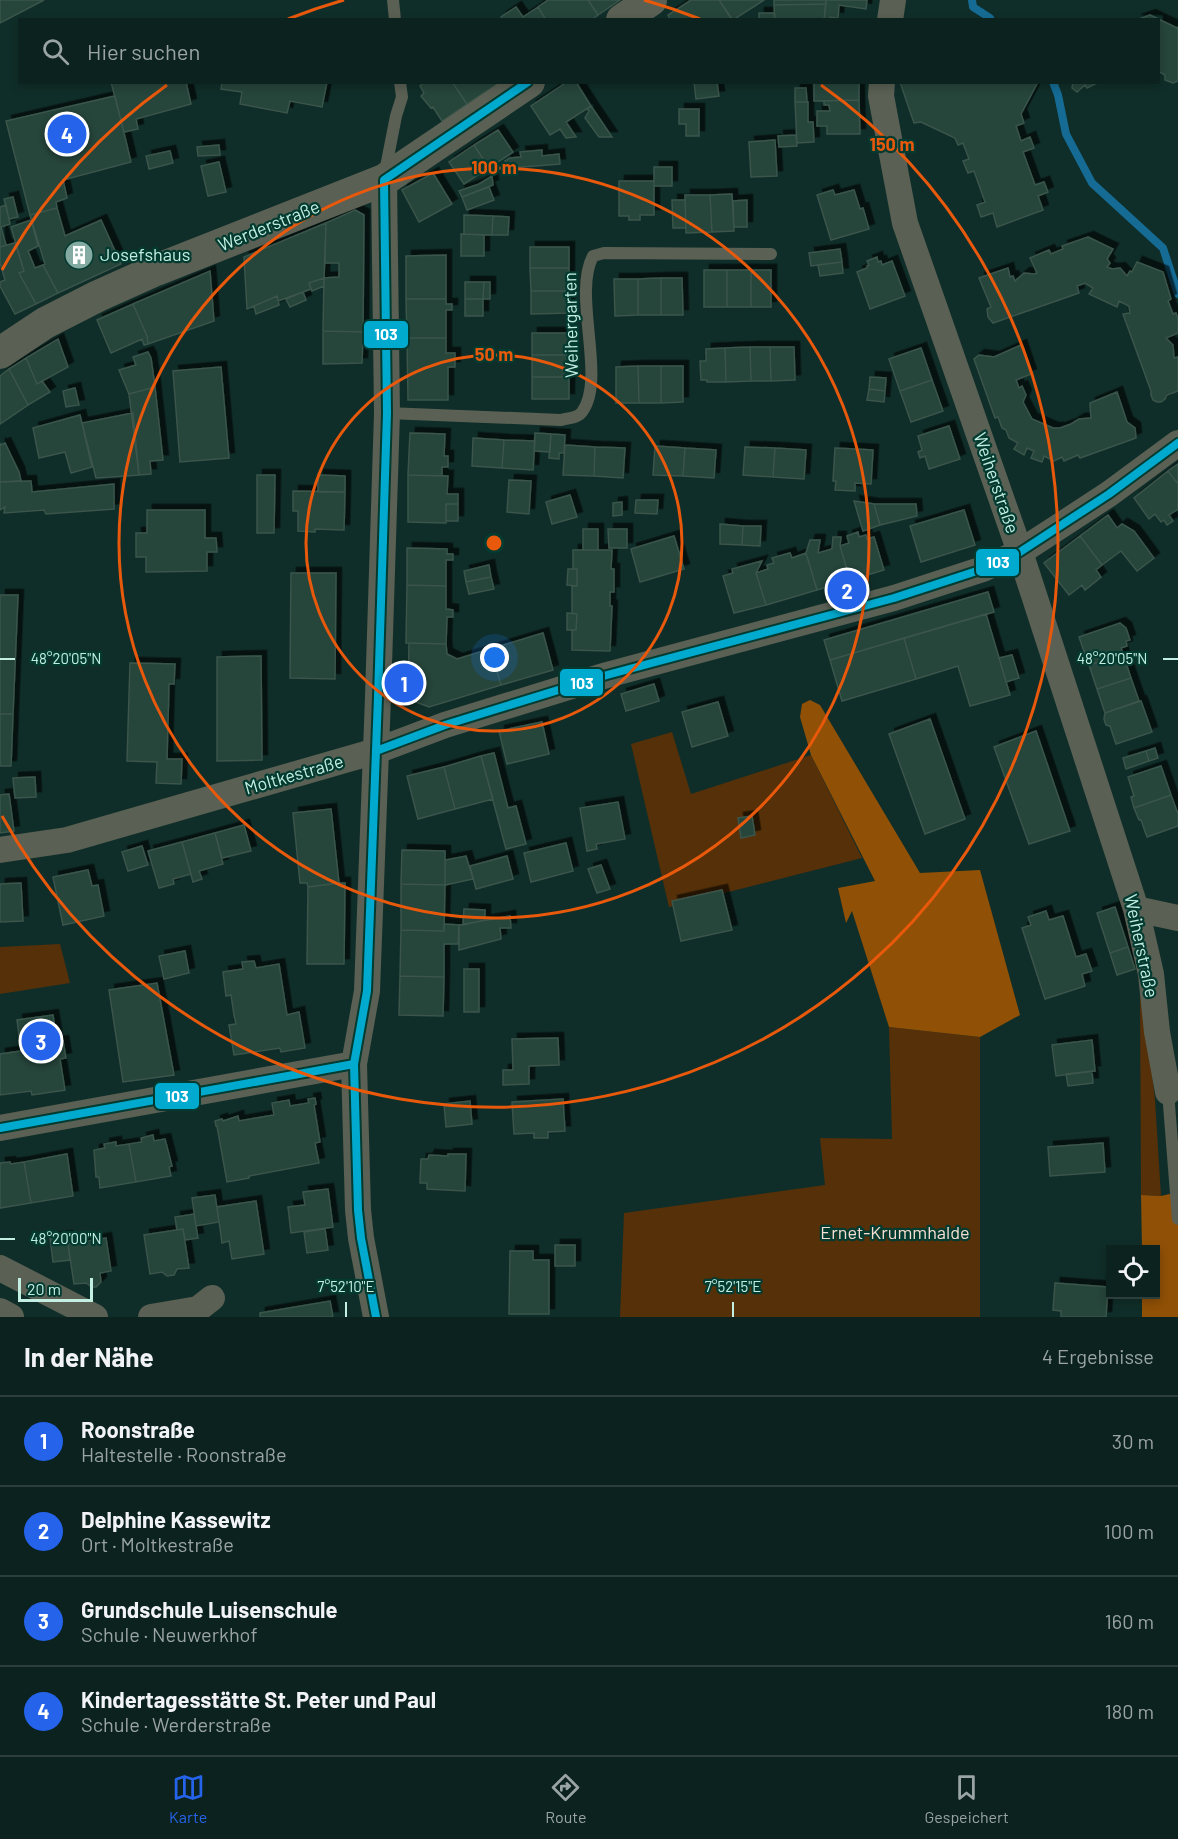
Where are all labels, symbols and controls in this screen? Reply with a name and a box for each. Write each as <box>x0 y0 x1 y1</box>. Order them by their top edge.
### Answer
search box <box>18 18 1160 84</box>
icon: search <box>39 35 72 68</box>
text: Hier suchen <box>87 38 200 64</box>
pin: 4 <box>48 112 86 156</box>
text: 150 m <box>870 133 914 155</box>
text: 100 m <box>471 156 517 178</box>
street label: Werderstraße <box>215 195 323 255</box>
building icon: Josefshaus <box>63 239 95 271</box>
place label: Josefshaus <box>100 243 190 265</box>
street label: Weihergarten <box>558 272 582 378</box>
line badge: 103 <box>363 320 409 349</box>
text: 103 <box>374 324 398 343</box>
text: 50 m <box>475 343 513 365</box>
street label: Weiherstraße <box>969 429 1024 536</box>
centre of rings <box>484 533 504 553</box>
line badge: 103 <box>975 548 1020 577</box>
text: 103 <box>986 552 1010 571</box>
pin: 2 <box>828 568 866 612</box>
your location <box>480 643 509 672</box>
text: 48°20'05"N <box>31 649 101 667</box>
text: 48°20'05"N <box>1077 649 1147 667</box>
pin: 1 <box>384 660 424 706</box>
line badge: 103 <box>559 668 604 697</box>
text: 103 <box>570 673 594 692</box>
street label: Moltkestraße <box>242 749 346 799</box>
street label: Weiherstraße <box>1120 892 1164 1000</box>
pin: 3 <box>22 1018 60 1064</box>
line badge: 103 <box>154 1082 200 1110</box>
text: 103 <box>165 1086 189 1105</box>
park label: Ernet-Krummhalde <box>820 1221 970 1243</box>
text: 48°20'00"N <box>30 1229 102 1247</box>
map controls <box>1106 1245 1160 1299</box>
button: locate <box>1106 1245 1160 1299</box>
scale bar <box>18 1275 93 1302</box>
text: 7°52'10"E <box>317 1277 375 1295</box>
text: 7°52'15"E <box>705 1277 761 1295</box>
text: 20 m <box>27 1279 61 1298</box>
text: In der Nähe <box>24 1341 154 1372</box>
text: 4 Ergebnisse <box>1042 1344 1154 1368</box>
text: Roonstraße <box>81 1416 195 1442</box>
text: 1 <box>40 1429 47 1453</box>
text: 30 m <box>1112 1429 1154 1453</box>
text: Haltestelle · Roonstraße <box>81 1442 287 1466</box>
text: Delphine Kassewitz <box>81 1506 271 1532</box>
text: 2 <box>38 1519 49 1543</box>
text: 100 m <box>1104 1519 1154 1543</box>
text: Ort · Moltkestraße <box>81 1532 234 1556</box>
text: Grundschule Luisenschule <box>81 1596 338 1622</box>
text: 3 <box>38 1609 49 1633</box>
text: 160 m <box>1105 1609 1154 1633</box>
text: Schule · Neuwerkhof <box>81 1622 258 1646</box>
text: Kindertagesstätte St. Peter und Paul <box>81 1686 436 1712</box>
text: 4 <box>37 1699 50 1723</box>
text: 180 m <box>1105 1699 1154 1723</box>
text: Schule · Werderstraße <box>81 1712 271 1736</box>
tab: Karte <box>169 1771 207 1826</box>
tab: Route <box>545 1771 586 1826</box>
tab: Gespeichert <box>925 1771 1009 1826</box>

